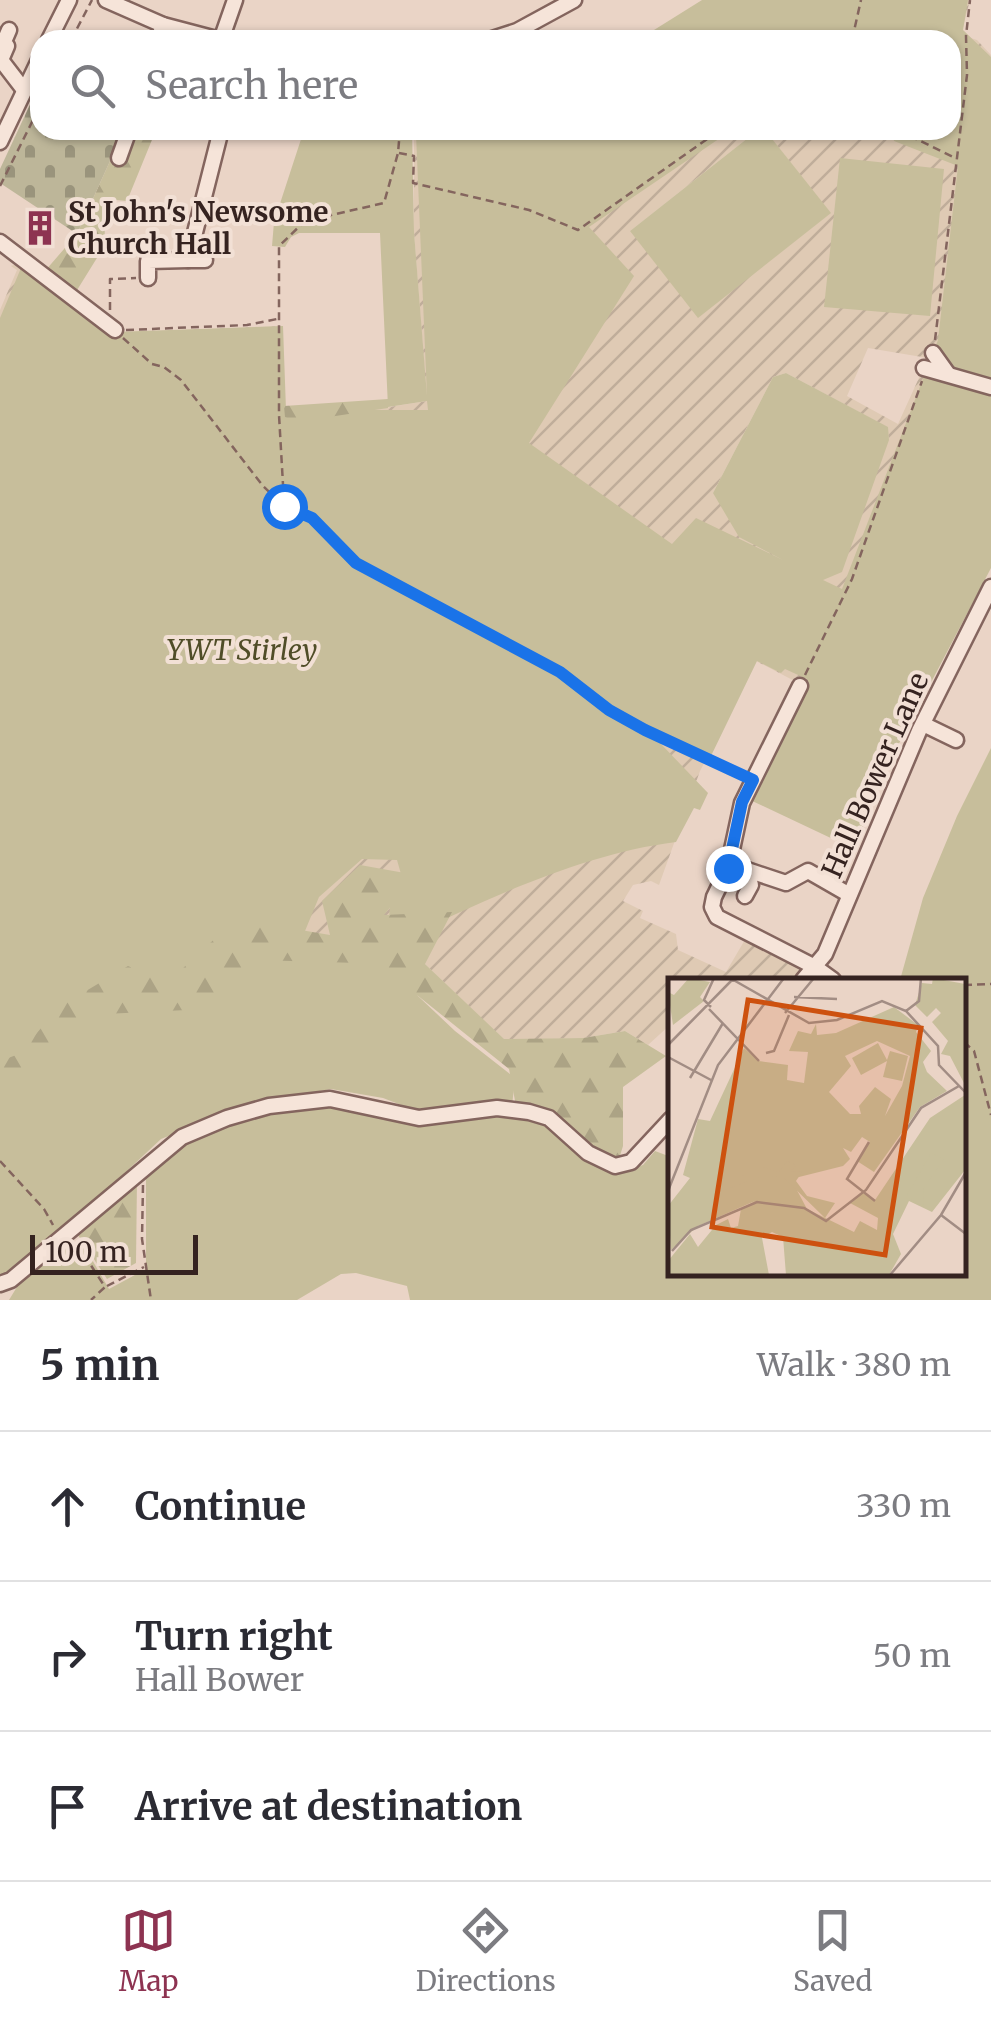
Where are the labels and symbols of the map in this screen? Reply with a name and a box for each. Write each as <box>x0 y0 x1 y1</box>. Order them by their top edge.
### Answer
place label: St John's Newsome Church Hall <box>68 194 329 262</box>
building icon: St John's Newsome Church Hall <box>21 209 59 247</box>
route start <box>262 484 308 530</box>
park label: YWT Stirley <box>167 632 317 668</box>
street label: Hall Bower Lane <box>814 667 936 883</box>
route end <box>706 846 752 892</box>
inset map <box>668 978 966 1275</box>
scale bar <box>30 1230 198 1274</box>

